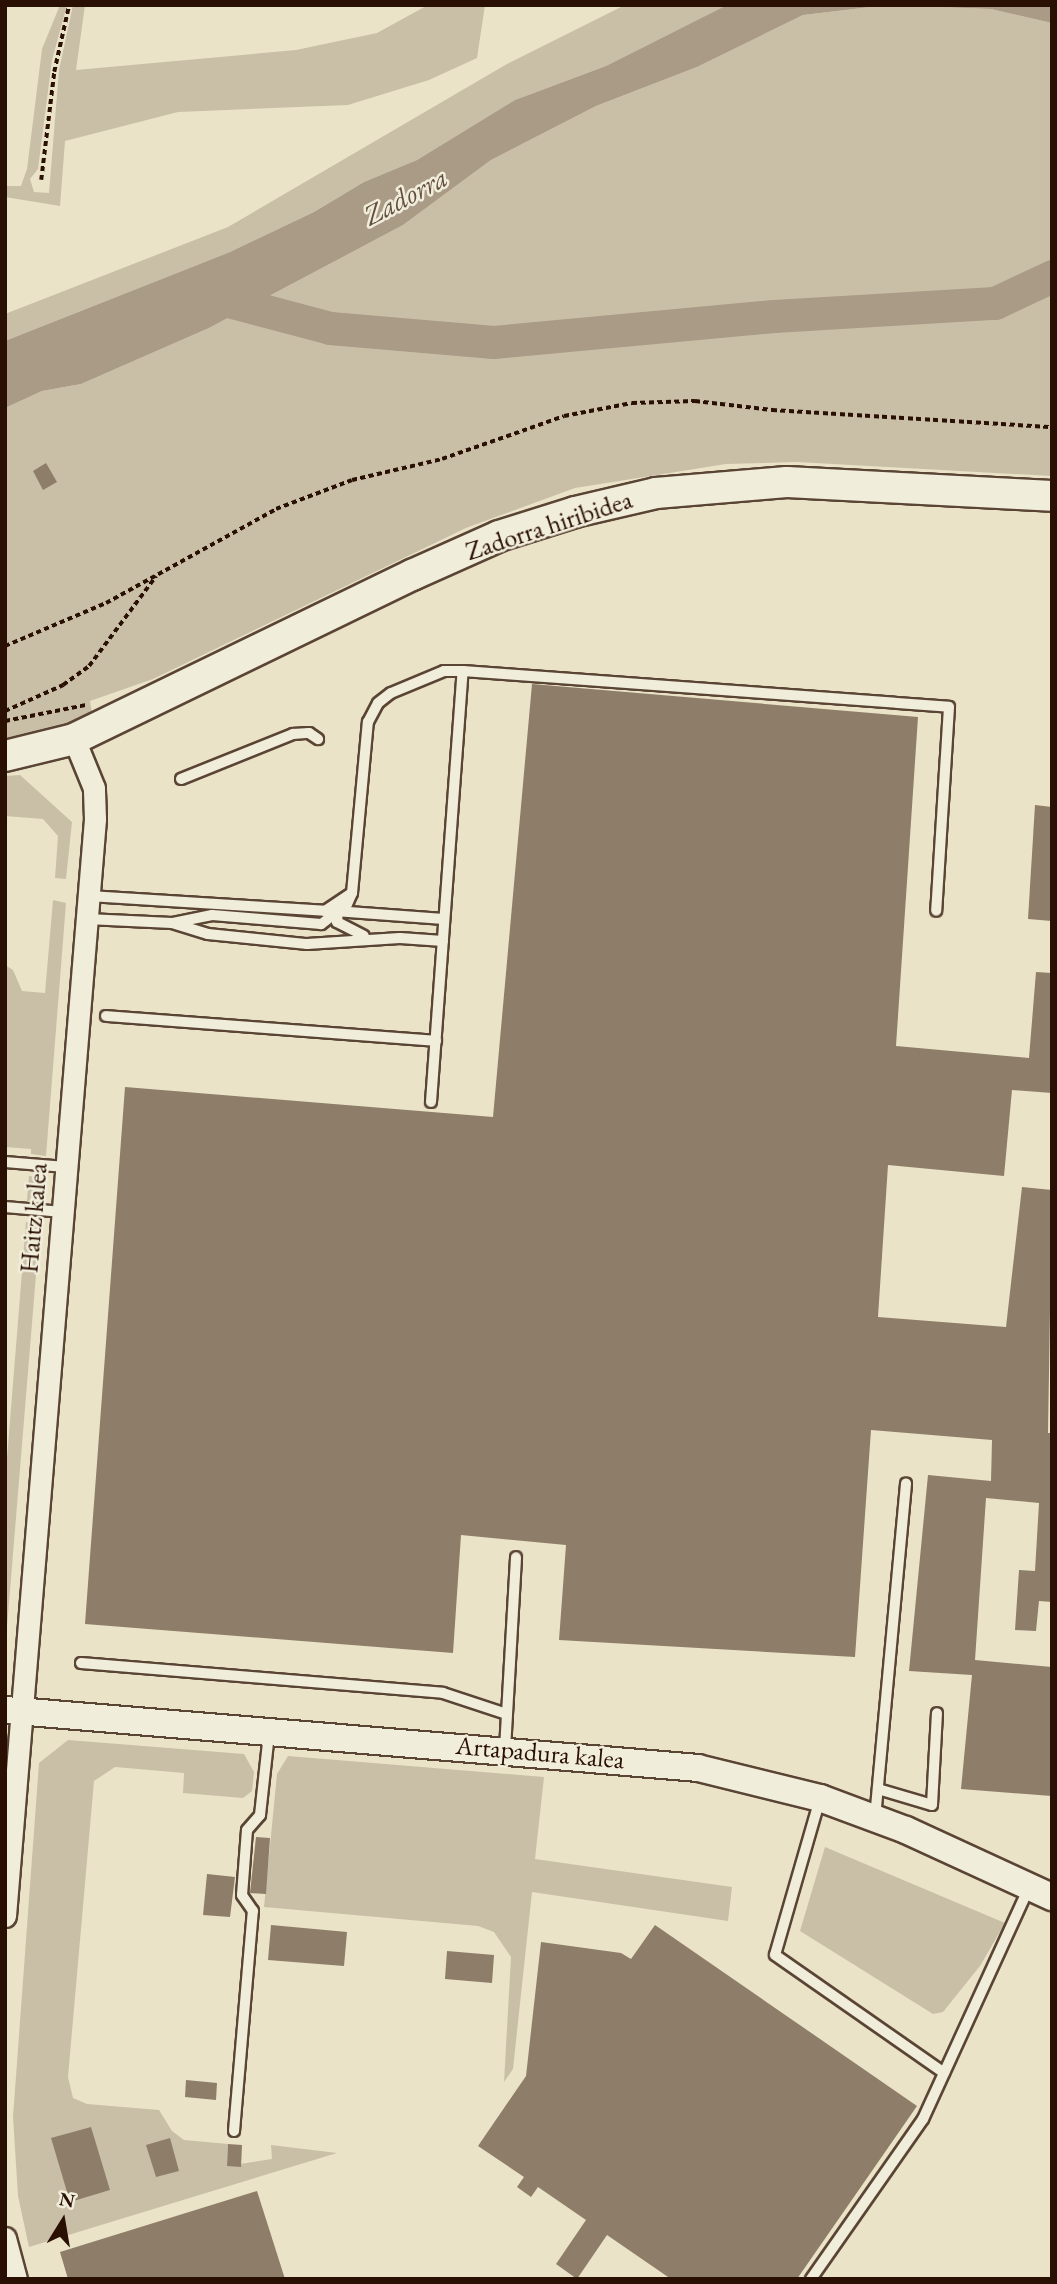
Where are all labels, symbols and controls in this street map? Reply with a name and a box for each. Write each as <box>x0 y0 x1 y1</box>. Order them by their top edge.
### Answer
water label: Zadorra <box>357 160 453 232</box>
street label: Zadorra hiribidea <box>462 484 636 568</box>
street label: Haitz kalea <box>14 1162 54 1274</box>
street label: Artapadura kalea <box>454 1730 626 1776</box>
north arrow <box>28 2186 98 2256</box>
text: N <box>57 2186 77 2214</box>

